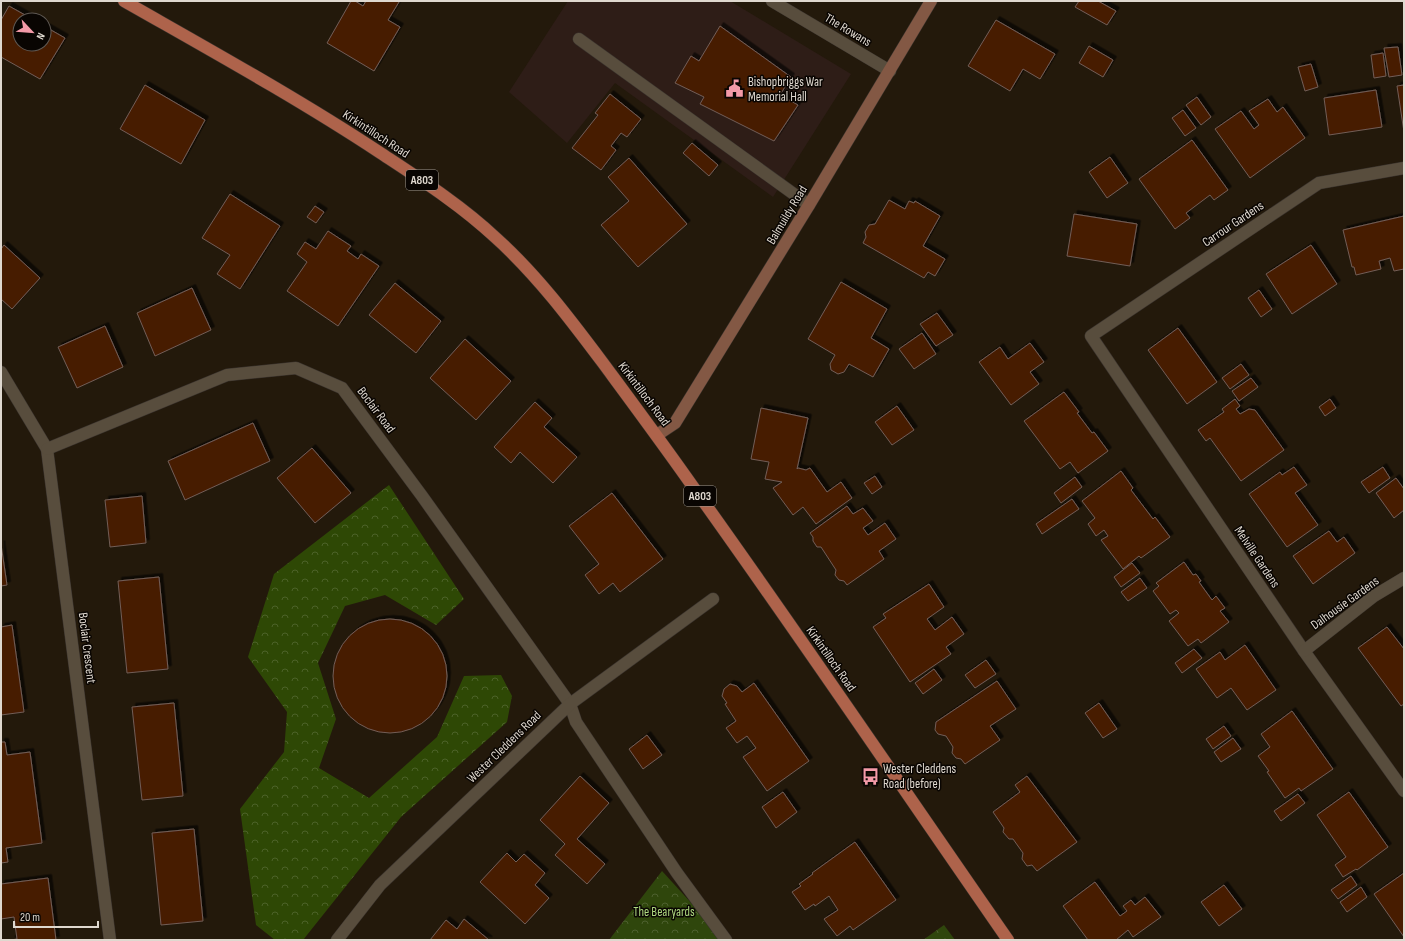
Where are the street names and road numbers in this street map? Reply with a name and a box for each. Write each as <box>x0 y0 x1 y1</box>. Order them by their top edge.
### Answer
street label: The Rowans <box>822 10 875 50</box>
street label: Kirkintilloch Road <box>340 107 412 161</box>
road number: A803 <box>406 170 438 190</box>
street label: Balmuildy Road <box>763 183 811 247</box>
street label: Carrour Gardens <box>1199 197 1267 250</box>
street label: Kirkintilloch Road <box>615 359 673 429</box>
street label: Boclair Road <box>353 384 399 436</box>
road number: A803 <box>684 486 716 506</box>
street label: Melville Gardens <box>1231 523 1284 591</box>
street label: Dalhousie Gardens <box>1308 573 1382 633</box>
street label: Boclair Crescent <box>75 611 99 685</box>
street label: Kirkintilloch Road <box>803 623 859 695</box>
street label: Wester Cleddens Road <box>464 708 544 786</box>

